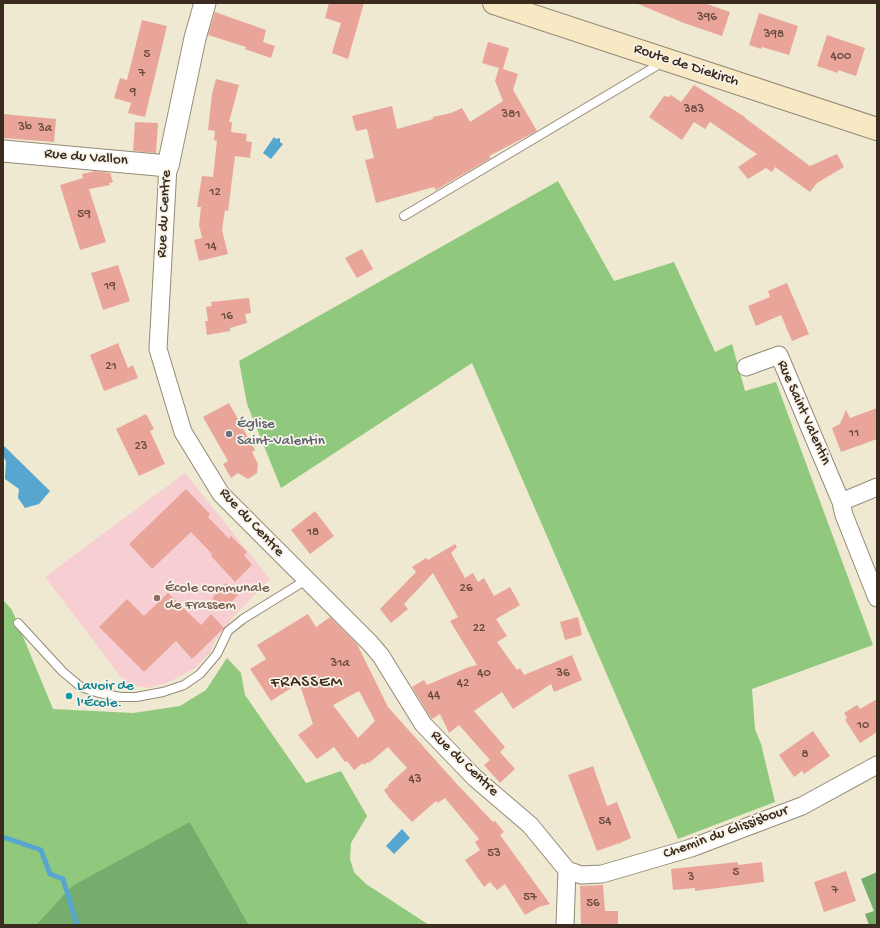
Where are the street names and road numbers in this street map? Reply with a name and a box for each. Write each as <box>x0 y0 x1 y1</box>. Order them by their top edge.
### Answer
street label: Route de Diekirch <box>631 41 741 91</box>
street label: Rue du Vallon <box>43 145 129 171</box>
street label: Rue du Centre <box>154 170 176 258</box>
street label: Rue Saint Valentin <box>772 358 834 468</box>
street label: Rue du Centre <box>214 485 288 561</box>
street label: Rue du Centre <box>426 727 502 801</box>
street label: Chemin du Glissisbour <box>661 802 791 864</box>

